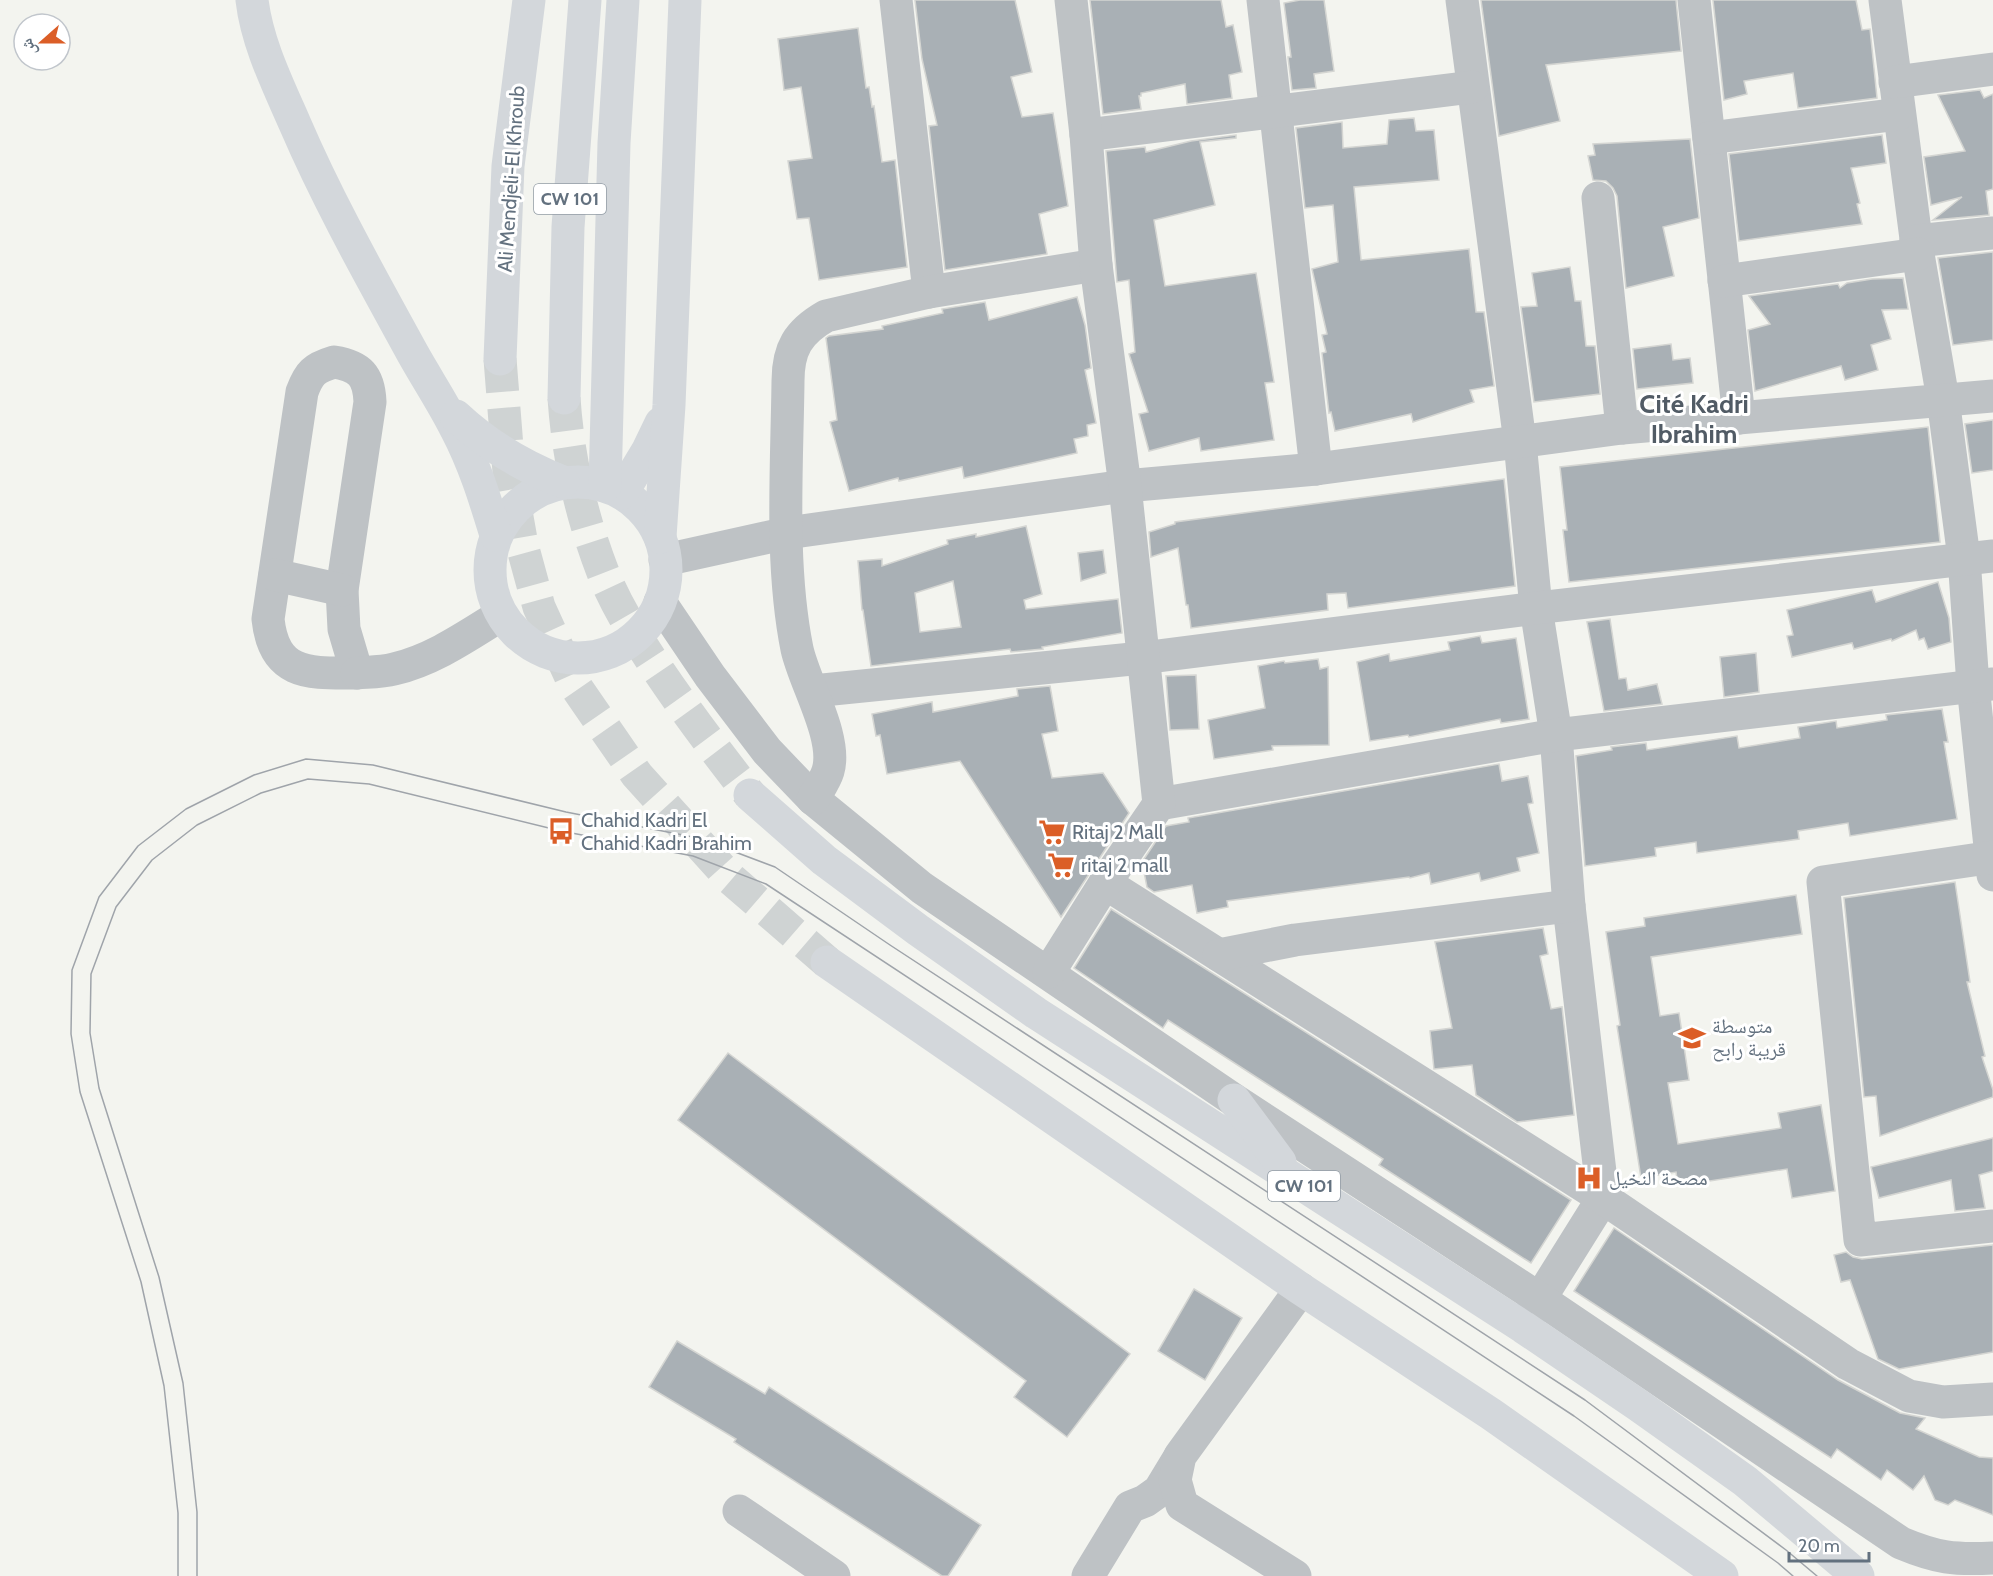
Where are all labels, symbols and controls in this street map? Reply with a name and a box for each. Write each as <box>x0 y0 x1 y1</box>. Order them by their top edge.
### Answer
north arrow <box>12 12 72 72</box>
text: ش <box>17 36 40 59</box>
street label: Ali Mendjeli-El Khroub <box>493 85 529 273</box>
road number: CW 101 <box>534 184 606 214</box>
district label: Cité Kadri Ibrahim <box>1639 388 1749 450</box>
place label: Chahid Kadri El Chahid Kadri Brahim <box>581 808 752 855</box>
bus stop icon: Chahid Kadri El Chahid Kadri Brahim <box>546 816 576 846</box>
supermarket icon: Ritaj 2 Mall <box>1037 817 1067 847</box>
place label: Ritaj 2 Mall <box>1072 820 1164 844</box>
supermarket icon: ritaj 2 mall <box>1046 850 1076 880</box>
place label: ritaj 2 mall <box>1081 853 1168 877</box>
place label: متوسطة قريبة رابح <box>1712 1014 1786 1062</box>
school or university icon: متوسطة قريبة رابح <box>1677 1023 1707 1053</box>
hospital icon: مصحة النخيل <box>1574 1163 1604 1193</box>
place label: مصحة النخيل <box>1609 1166 1708 1190</box>
road number: CW 101 <box>1268 1171 1340 1201</box>
scale bar <box>1789 1525 1868 1563</box>
text: 20 m <box>1798 1535 1840 1557</box>

